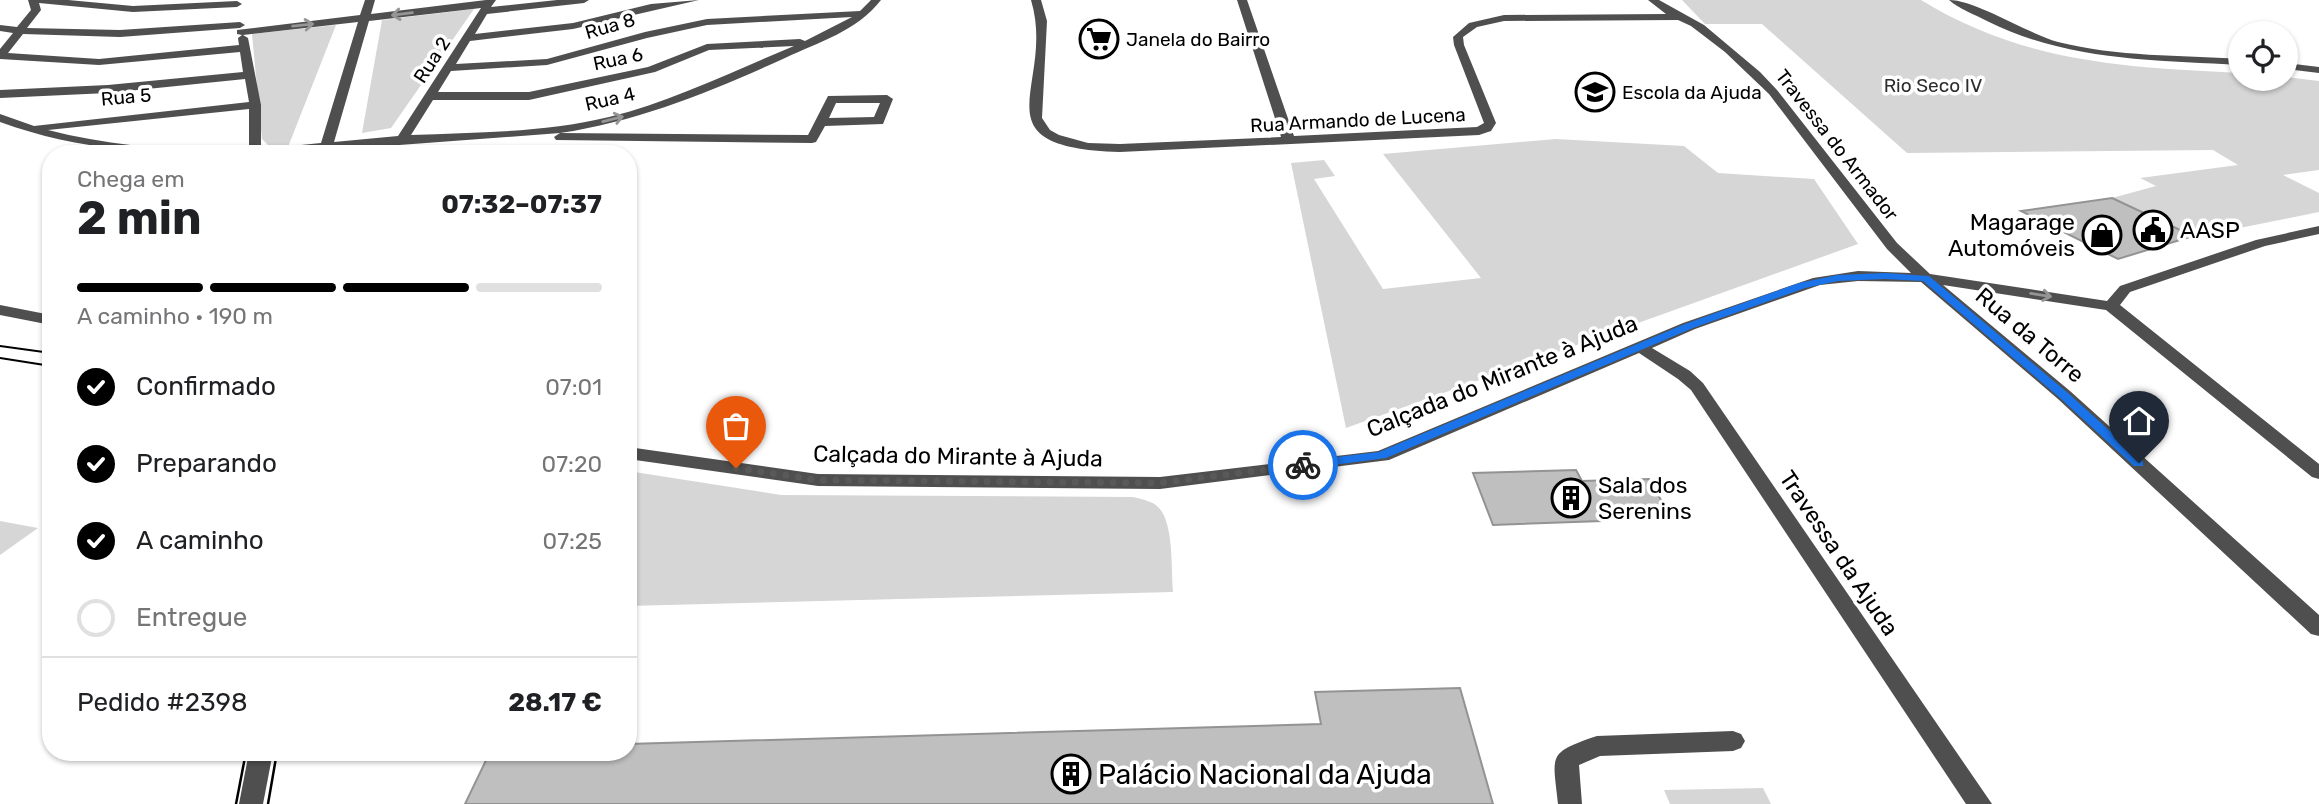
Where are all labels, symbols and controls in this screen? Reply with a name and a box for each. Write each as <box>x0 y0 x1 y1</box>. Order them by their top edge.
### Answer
one-way arrow <box>391 8 414 21</box>
street label: Rua 8 <box>582 8 638 44</box>
one-way arrow <box>291 18 314 31</box>
supermarket icon: Janela do Bairro <box>1078 18 1120 60</box>
map controls <box>2228 21 2298 91</box>
button: locate <box>2228 21 2298 91</box>
place label: Janela do Bairro <box>1126 28 1270 51</box>
street label: Rua 2 <box>409 33 455 87</box>
street label: Rua 6 <box>591 43 645 75</box>
street label: Travessa do Armador <box>1771 65 1904 226</box>
school or university icon: Escola da Ajuda <box>1574 71 1616 113</box>
park label: Rio Seco IV <box>1884 74 1982 97</box>
place label: Escola da Ajuda <box>1622 81 1762 104</box>
street label: Rua 4 <box>583 82 638 116</box>
street label: Rua 5 <box>100 83 152 111</box>
street label: Rua Armando de Lucena <box>1250 103 1466 137</box>
one-way arrow <box>601 112 624 125</box>
text: Chega em <box>77 165 185 193</box>
text: 07:32–07:37 <box>441 189 602 220</box>
text: 2 min <box>77 191 202 246</box>
place label: Magarage Automóveis <box>1948 208 2075 262</box>
public building icon: AASP <box>2132 209 2174 251</box>
shop icon: Magarage Automóveis <box>2081 214 2123 256</box>
place label: AASP <box>2180 216 2240 244</box>
street label: Rua da Torre <box>1970 281 2090 389</box>
one-way arrow <box>2029 289 2052 302</box>
text: A caminho · 190 m <box>77 302 273 330</box>
street label: Calçada do Mirante à Ajuda <box>1362 309 1642 443</box>
icon: check <box>77 368 115 406</box>
text: Confirmado <box>136 371 276 402</box>
text: 07:01 <box>545 373 602 401</box>
pin <box>2109 391 2169 463</box>
pin <box>706 396 766 468</box>
icon: home <box>2120 402 2158 440</box>
icon: bag <box>717 407 755 445</box>
courier <box>1268 430 1338 500</box>
street label: Calçada do Mirante à Ajuda <box>813 439 1103 473</box>
icon: check <box>77 445 115 483</box>
icon: bike <box>1284 446 1322 484</box>
text: Preparando <box>136 448 277 479</box>
text: 07:20 <box>542 450 602 478</box>
street label: Travessa da Ajuda <box>1773 465 1905 641</box>
place label: Sala dos Serenins <box>1598 471 1692 525</box>
building icon: Sala dos Serenins <box>1550 477 1592 519</box>
icon: check <box>77 522 115 560</box>
text: A caminho <box>136 525 264 556</box>
text: 07:25 <box>543 527 602 555</box>
text: Entregue <box>136 602 247 633</box>
text: Pedido #2398 <box>77 687 248 718</box>
text: 28.17 € <box>508 687 602 718</box>
building icon: Palácio Nacional da Ajuda <box>1050 753 1092 795</box>
place label: Palácio Nacional da Ajuda <box>1098 758 1432 791</box>

